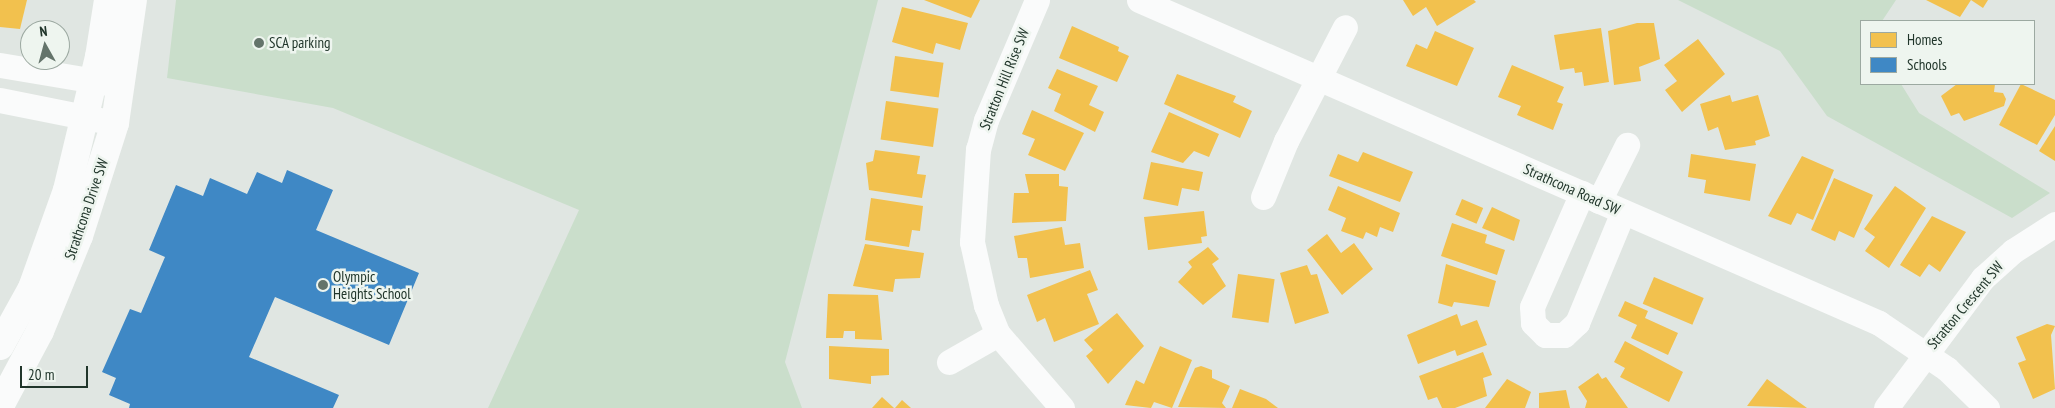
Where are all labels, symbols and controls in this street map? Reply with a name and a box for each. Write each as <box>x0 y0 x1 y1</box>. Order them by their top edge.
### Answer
north arrow <box>20 20 70 70</box>
legend <box>1860 20 2035 85</box>
text: N <box>38 22 48 40</box>
street label: Stratton Hill Rise SW <box>975 26 1033 132</box>
text: Homes <box>1907 30 1943 49</box>
place label: SCA parking <box>269 34 331 52</box>
marker: SCA parking <box>253 37 265 49</box>
text: Schools <box>1907 55 1947 74</box>
street label: Strathcona Drive SW <box>60 156 112 262</box>
street label: Strathcona Road SW <box>1521 160 1623 218</box>
street label: Stratton Crescent SW <box>1923 258 2007 352</box>
place label: Olympic Heights School <box>333 267 411 302</box>
marker: Olympic Heights School <box>317 279 329 291</box>
scale bar <box>22 356 90 388</box>
text: 20 m <box>28 365 54 384</box>

